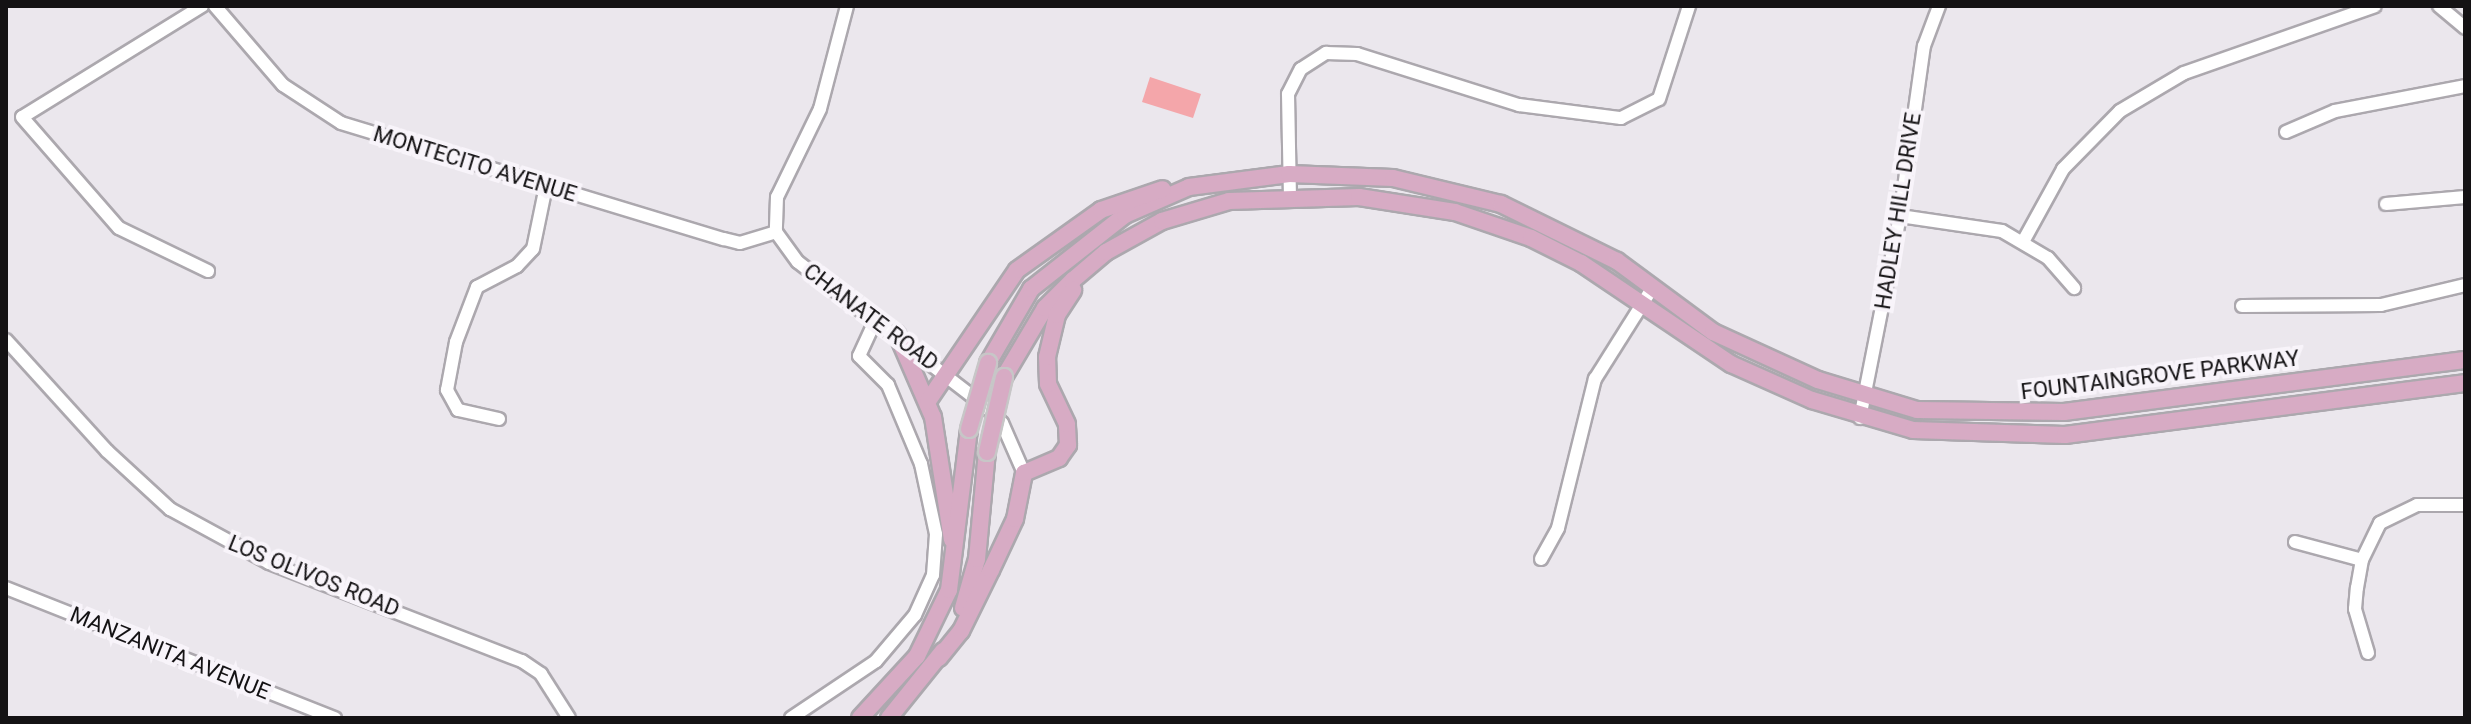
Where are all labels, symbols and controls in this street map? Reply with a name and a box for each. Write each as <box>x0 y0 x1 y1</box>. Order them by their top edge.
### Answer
street label: HADLEY HILL DRIVE <box>1869 111 1927 311</box>
street label: MONTECITO AVENUE <box>370 121 580 207</box>
street label: CHANATE ROAD <box>798 258 944 376</box>
street label: FOUNTAINGROVE PARKWAY <box>2019 345 2301 405</box>
street label: LOS OLIVOS ROAD <box>224 530 404 622</box>
street label: MANZANITA AVENUE <box>66 601 274 705</box>

